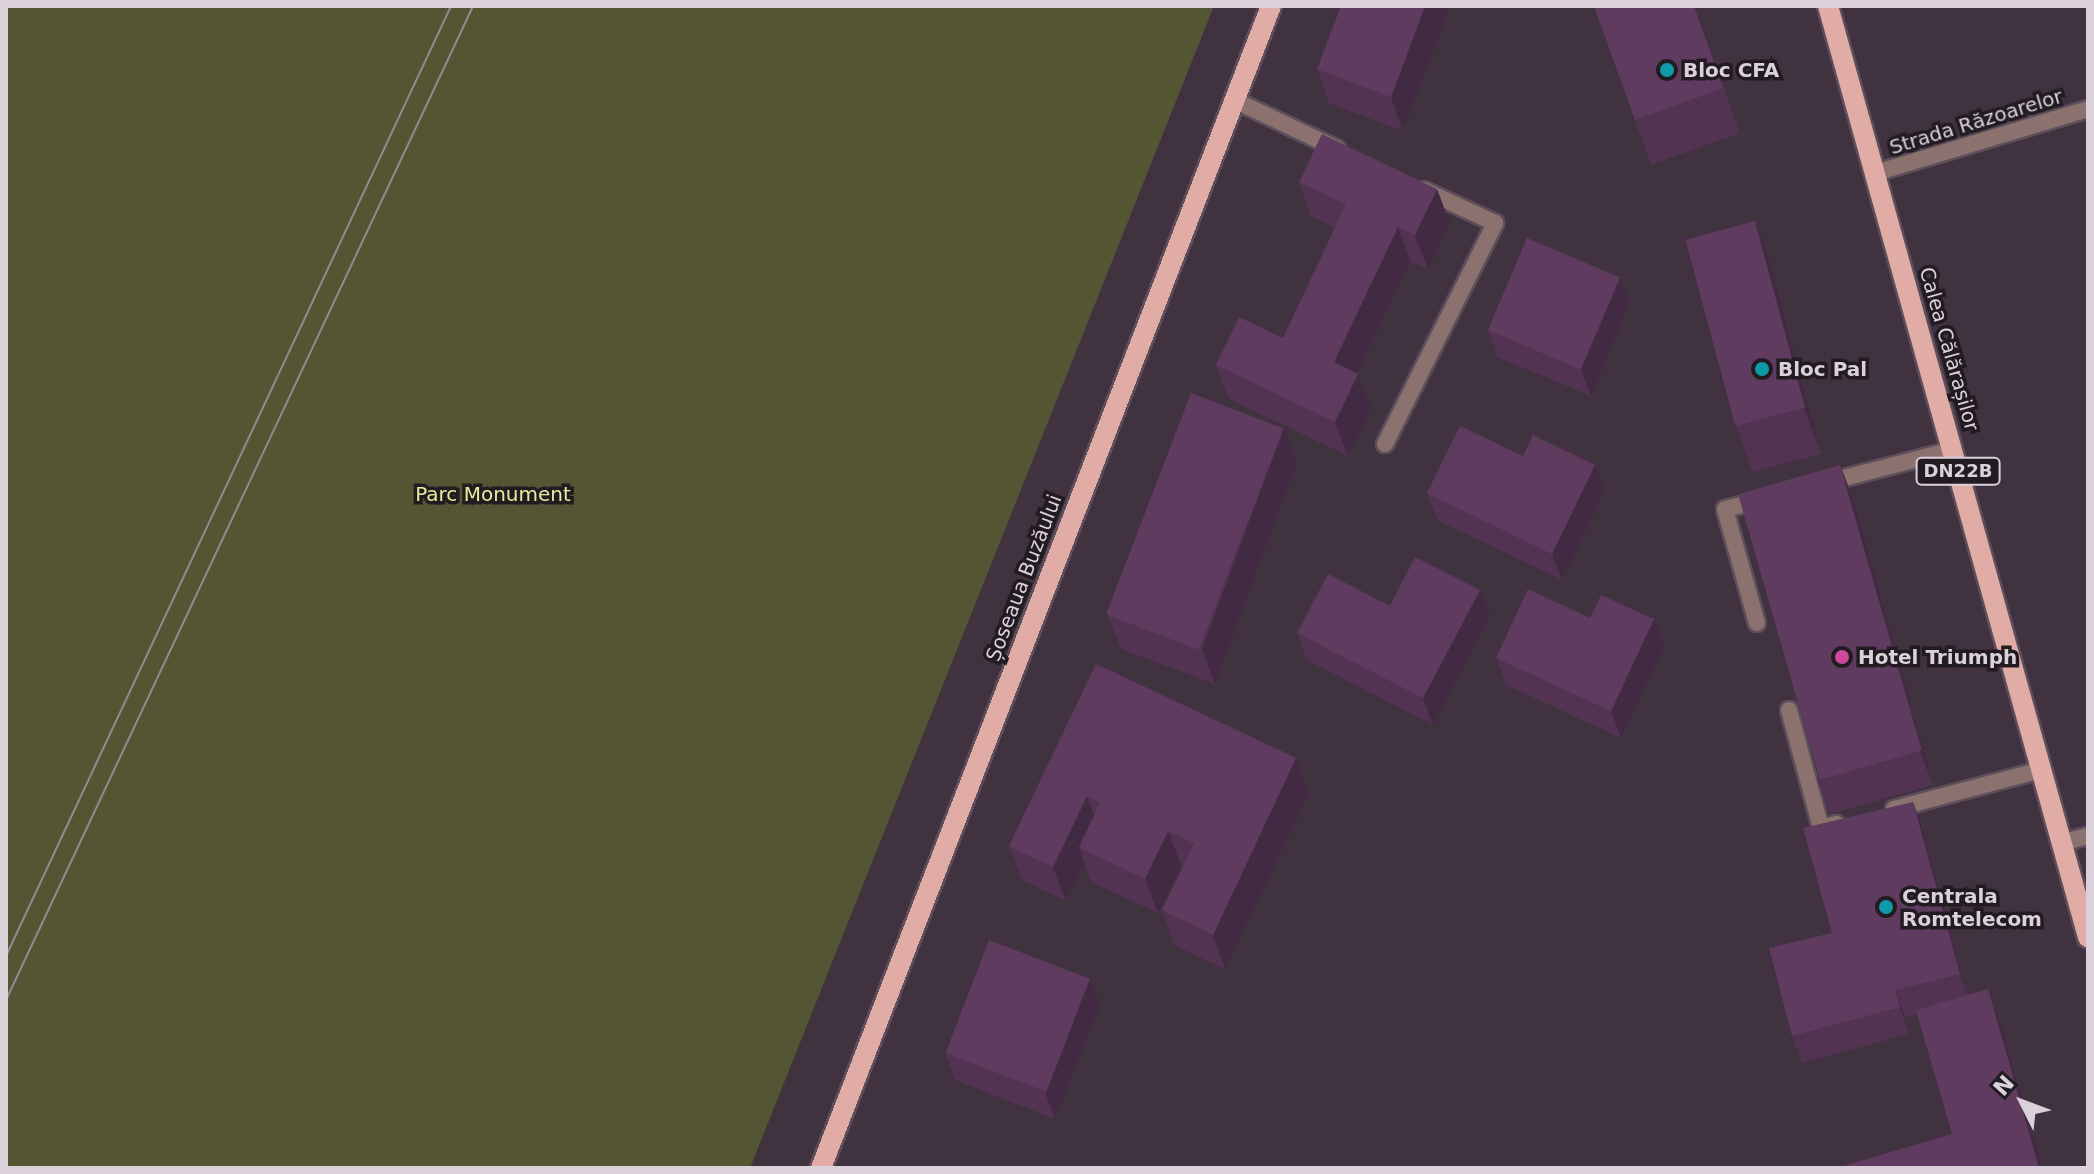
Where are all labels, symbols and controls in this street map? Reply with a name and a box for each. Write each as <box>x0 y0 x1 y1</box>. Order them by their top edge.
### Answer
place label: Bloc CFA <box>1683 58 1779 82</box>
marker: Bloc CFA <box>1658 61 1676 79</box>
street label: Strada Răzoarelor <box>1887 84 2065 160</box>
street label: Calea Călărașilor <box>1914 264 1984 434</box>
place label: Bloc Pal <box>1778 357 1867 381</box>
marker: Bloc Pal <box>1753 360 1771 378</box>
road number: DN22B <box>1914 457 2002 485</box>
park label: Parc Monument <box>415 482 571 506</box>
street label: Șoseaua Buzăului <box>981 491 1067 665</box>
place label: Hotel Triumph <box>1858 645 2017 669</box>
marker: Hotel Triumph <box>1833 648 1851 666</box>
place label: Centrala Romtelecom <box>1902 884 2042 931</box>
marker: Centrala Romtelecom <box>1877 898 1895 916</box>
north arrow <box>1982 1062 2062 1142</box>
text: N <box>1988 1070 2019 1101</box>

